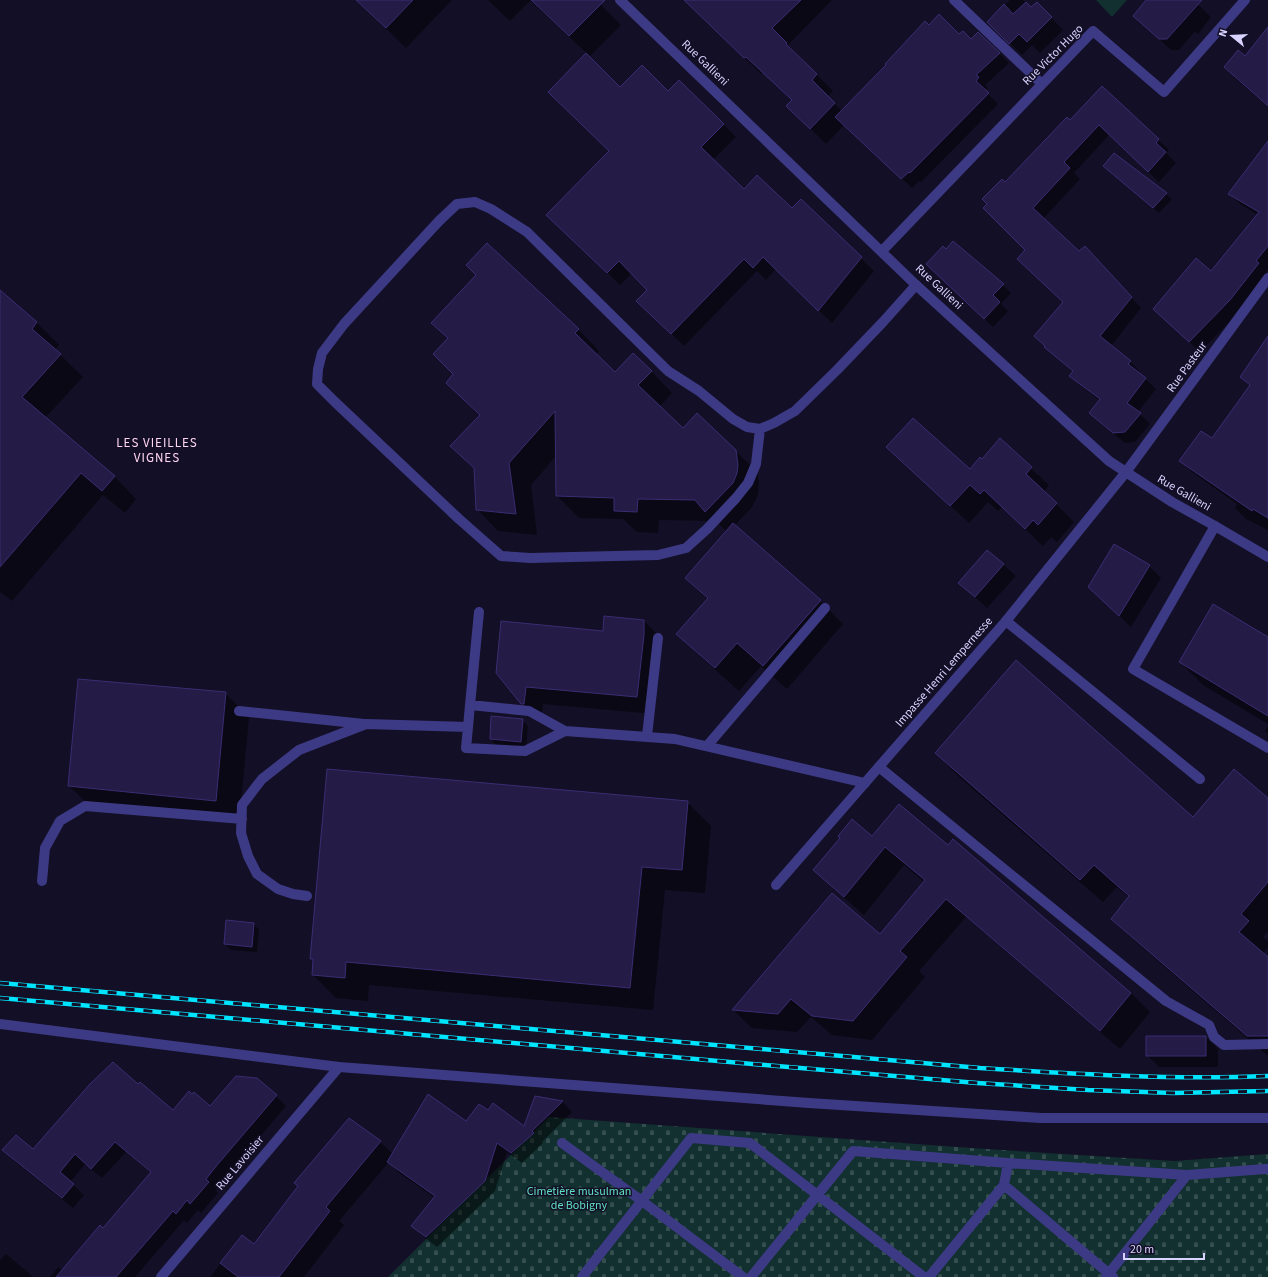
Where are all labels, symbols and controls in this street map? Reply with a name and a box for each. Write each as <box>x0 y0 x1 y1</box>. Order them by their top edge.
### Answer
north arrow <box>1212 16 1252 56</box>
street label: Rue Victor Hugo <box>1019 21 1087 89</box>
text: N <box>1215 27 1231 39</box>
street label: Rue Gallieni <box>678 36 732 90</box>
street label: Rue Gallieni <box>911 260 967 314</box>
street label: Rue Pasteur <box>1163 337 1212 396</box>
district label: LES VIEILLES VIGNES <box>116 434 198 467</box>
street label: Rue Gallieni <box>1154 471 1214 515</box>
street label: Impasse Henri Lempernesse <box>891 613 997 731</box>
street label: Rue Lavoisier <box>212 1131 268 1194</box>
park label: Cimetière musulman de Bobigny <box>527 1183 631 1214</box>
scale bar <box>1124 1235 1204 1261</box>
text: 20 m <box>1130 1241 1154 1258</box>

